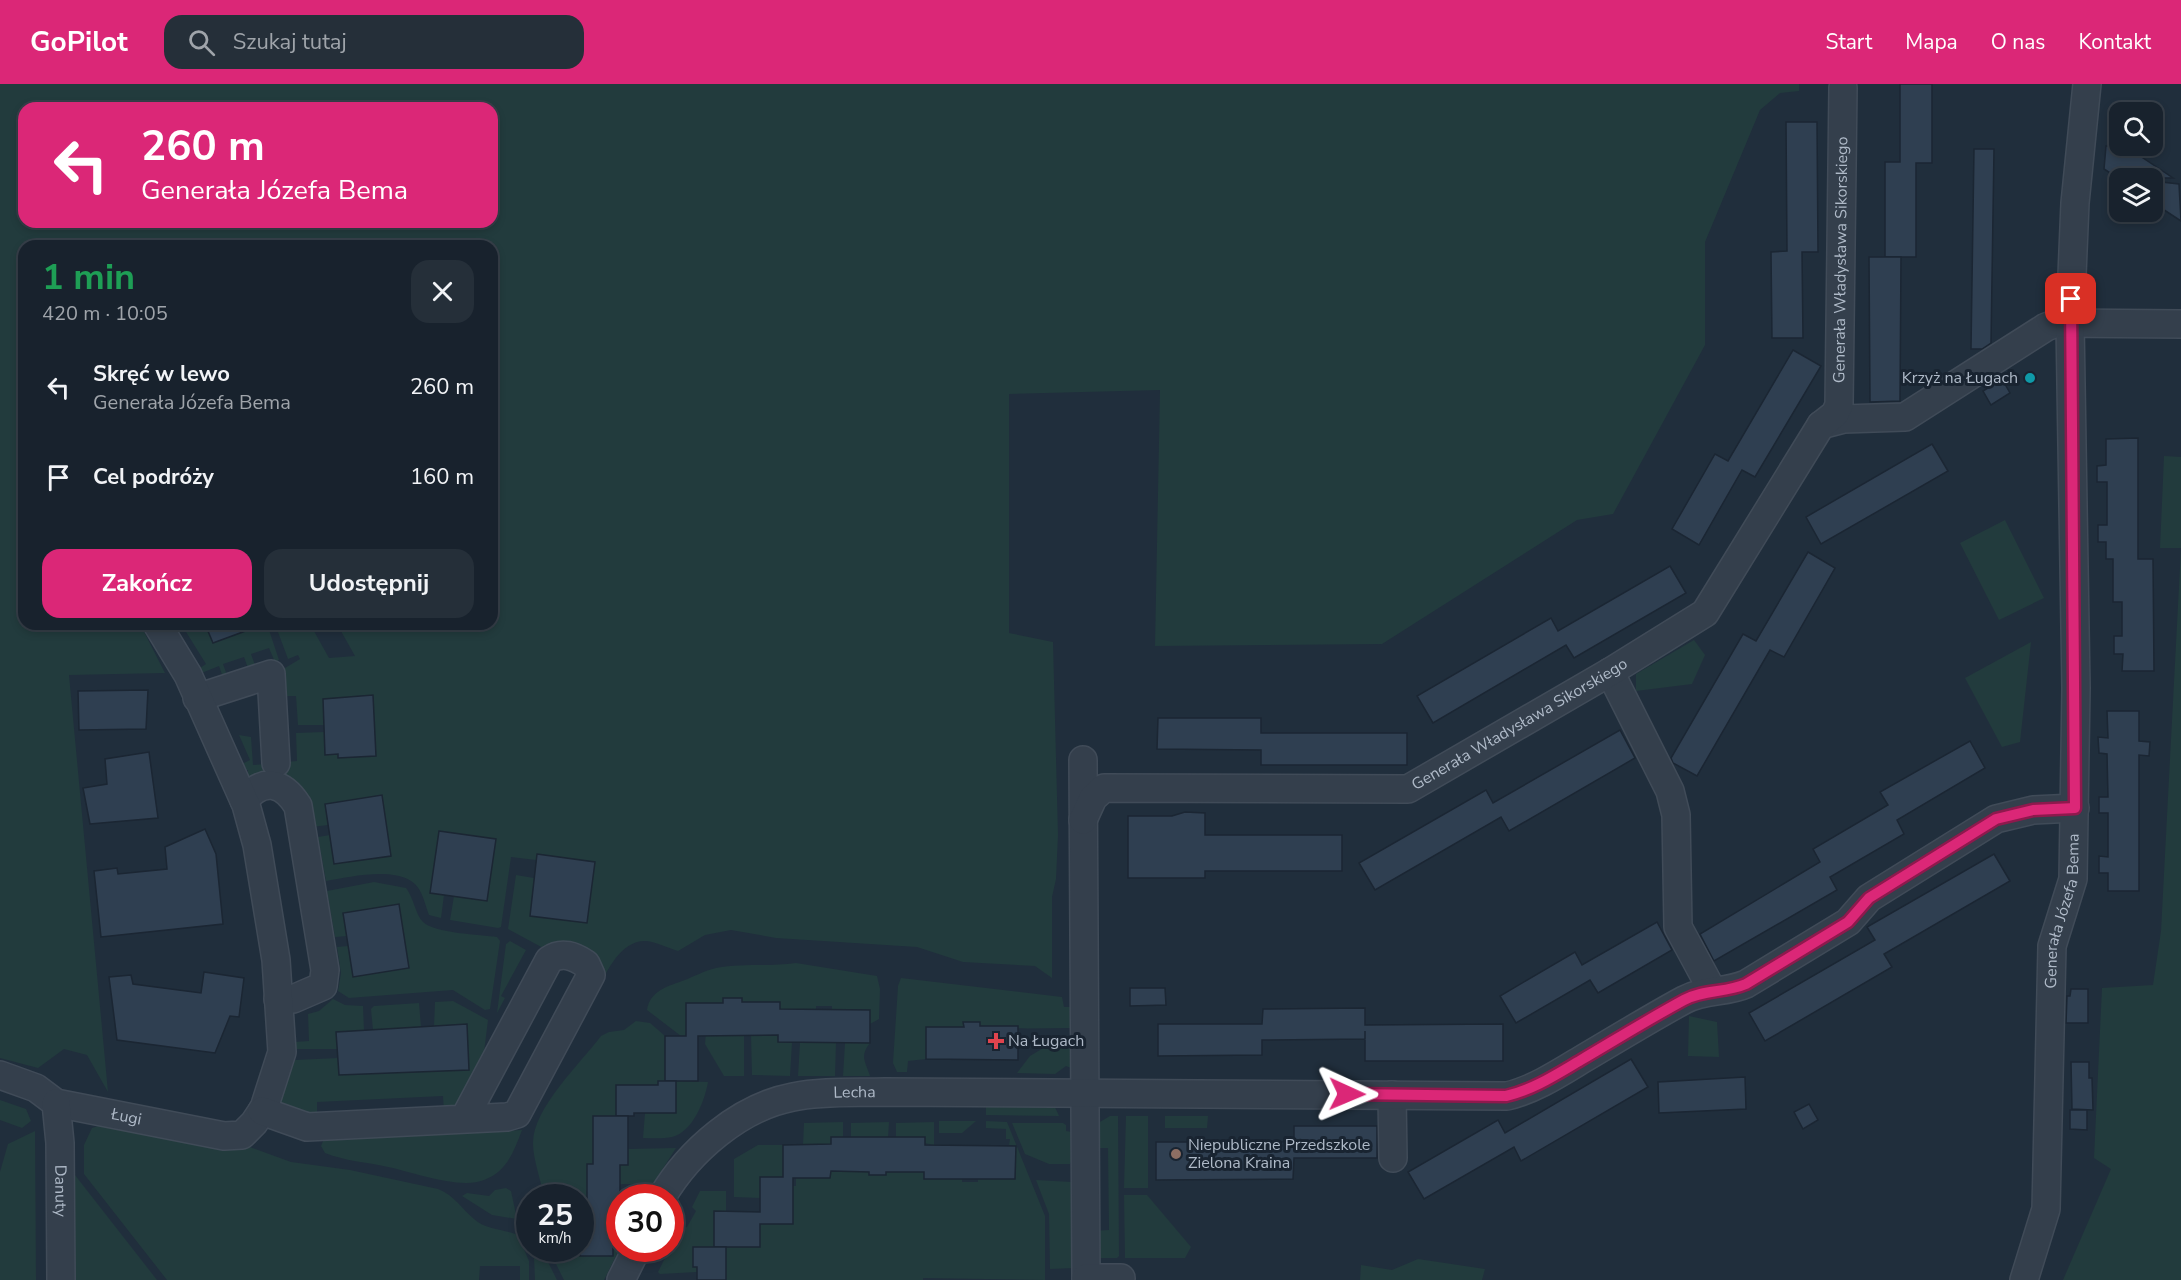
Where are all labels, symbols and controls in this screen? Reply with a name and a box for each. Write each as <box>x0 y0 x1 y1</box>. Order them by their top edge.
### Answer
search box <box>164 15 584 69</box>
text: GoPilot <box>30 23 128 61</box>
icon: search <box>185 26 218 59</box>
text: Szukaj tutaj <box>233 27 347 57</box>
text: Start <box>1826 28 1872 56</box>
text: Mapa <box>1905 28 1958 56</box>
text: O nas <box>1991 28 2045 56</box>
text: Kontakt <box>2078 28 2151 56</box>
map controls <box>2109 102 2163 222</box>
button: search <box>2109 102 2163 156</box>
text: 260 m <box>141 118 265 175</box>
icon: left <box>42 126 120 204</box>
street label: Generała Władysława Sikorskiego <box>1828 136 1853 383</box>
button: layers <box>2109 168 2163 222</box>
text: Generała Józefa Bema <box>141 172 408 209</box>
text: 1 min <box>42 253 135 302</box>
button: close <box>411 260 474 323</box>
pin <box>2045 273 2096 324</box>
icon: arrive <box>2054 282 2087 315</box>
text: 420 m · 10:05 <box>42 300 168 327</box>
text: Skręć w lewo <box>93 359 230 389</box>
place label: Krzyż na Ługach <box>1902 367 2018 389</box>
icon: left <box>42 371 75 404</box>
marker: Krzyż na Ługach <box>2023 371 2037 385</box>
text: 260 m <box>410 372 474 402</box>
text: Generała Józefa Bema <box>93 389 291 416</box>
icon: arrive <box>42 461 75 494</box>
text: Cel podróży <box>93 462 214 492</box>
text: 160 m <box>410 462 474 492</box>
button: Zakończ <box>42 549 252 618</box>
button: Udostępnij <box>264 549 474 618</box>
street label: Generała Władysława Sikorskiego <box>1407 653 1632 796</box>
street label: Generała Józefa Bema <box>2040 833 2085 989</box>
place label: Na Ługach <box>1008 1030 1084 1052</box>
marker: Na Ługach <box>989 1034 1003 1048</box>
position arrow <box>1315 1062 1379 1126</box>
street label: Lecha <box>833 1081 876 1104</box>
street label: Ługi <box>108 1103 144 1131</box>
place label: Niepubliczne Przedszkole Zielona Kraina <box>1188 1134 1370 1174</box>
marker: Niepubliczne Przedszkole Zielona Kraina <box>1169 1147 1183 1161</box>
street label: Danuty <box>49 1165 72 1218</box>
speed limit sign: 30 <box>606 1184 684 1262</box>
text: 25 <box>537 1195 573 1236</box>
text: km/h <box>538 1228 572 1248</box>

